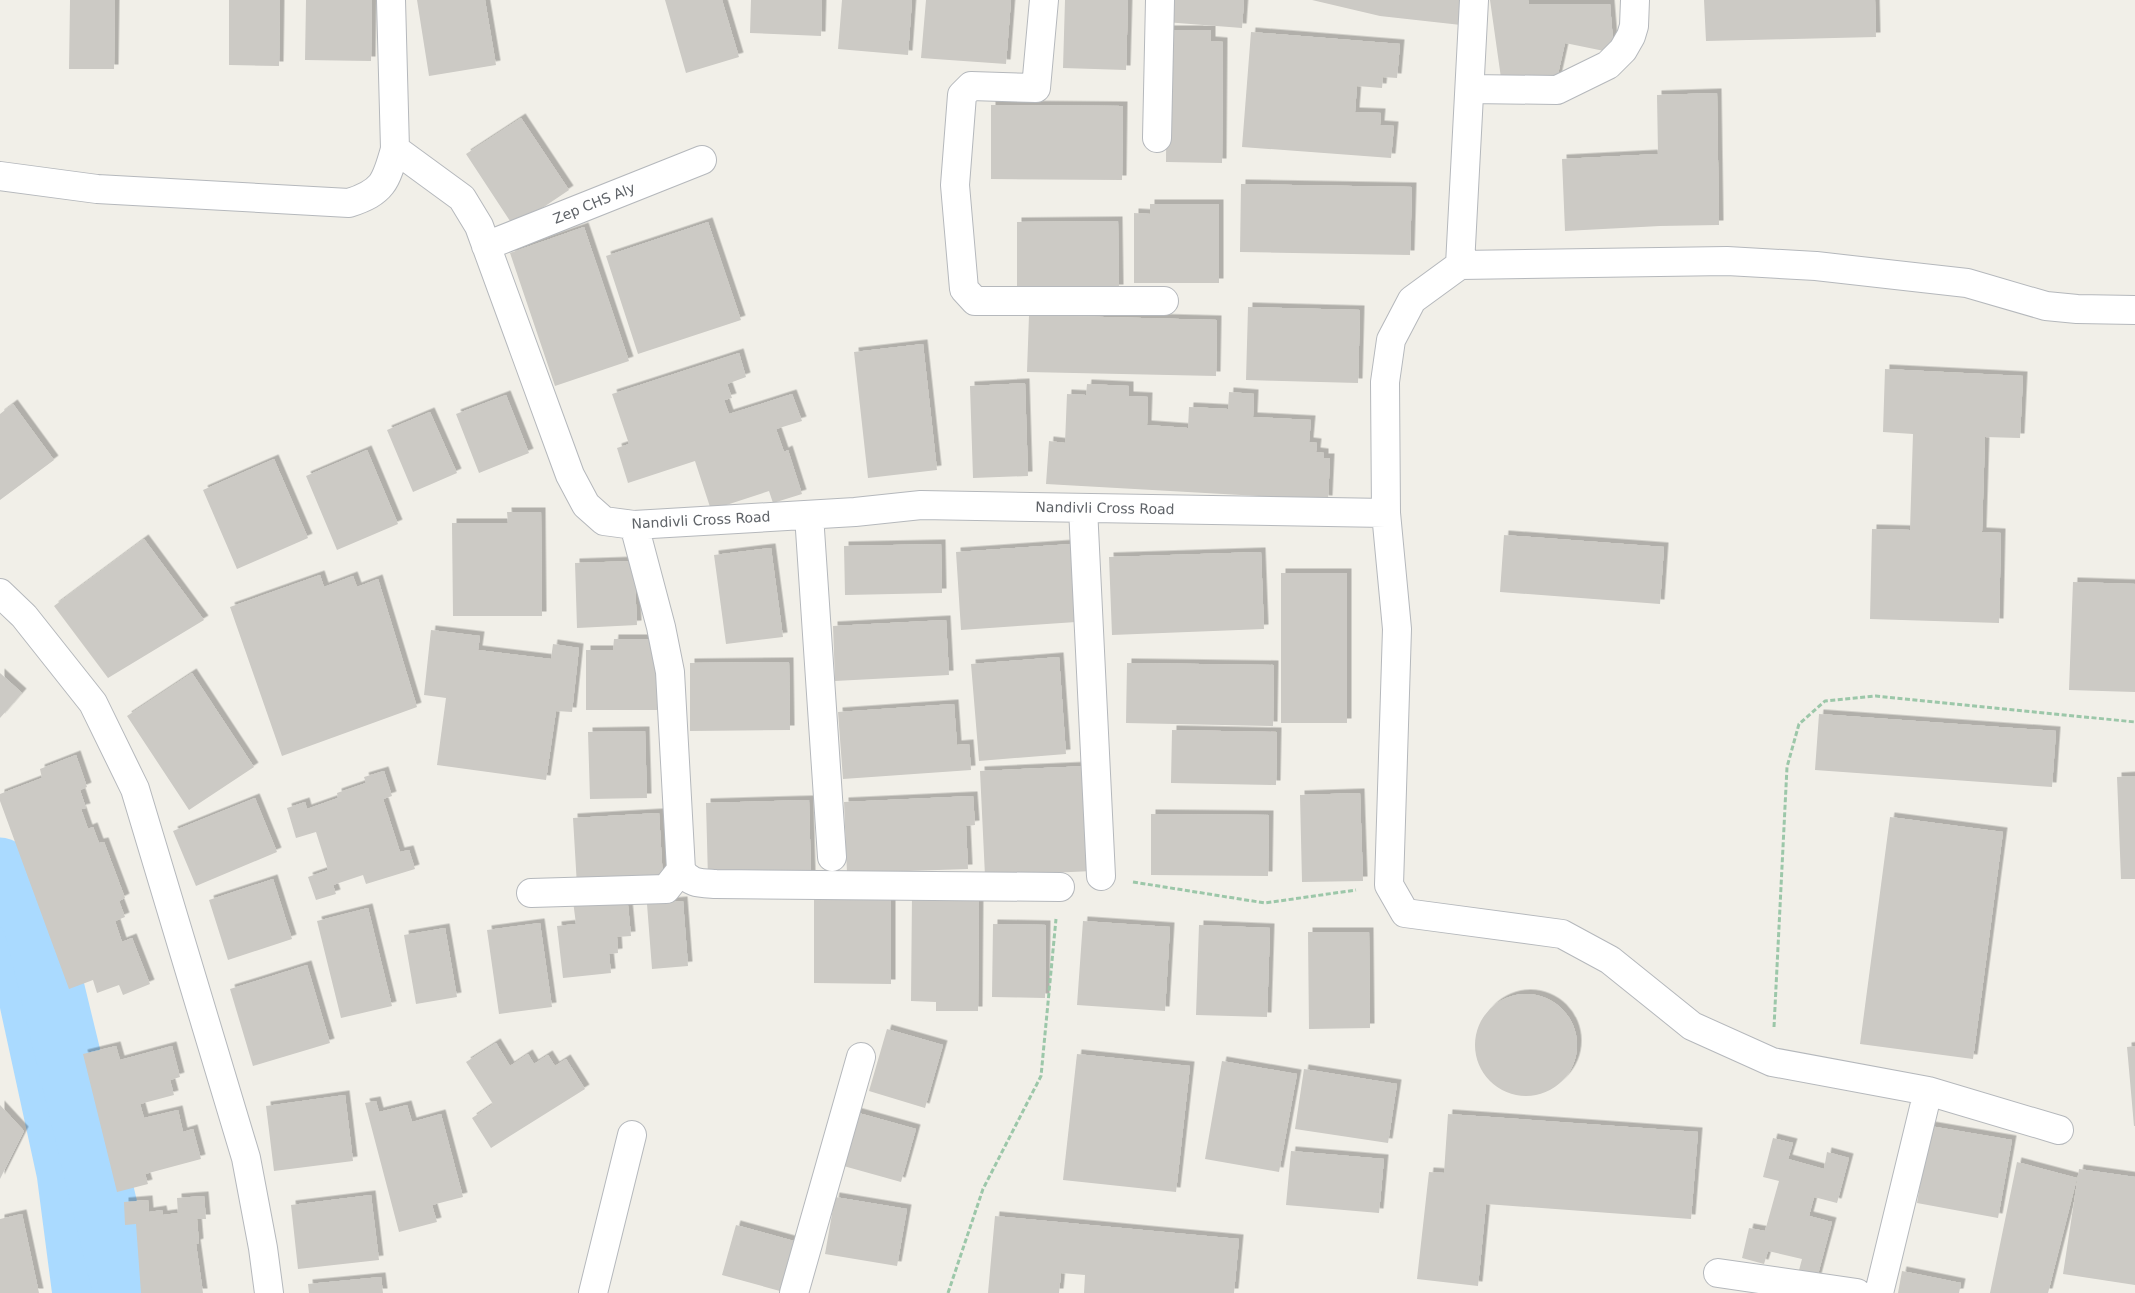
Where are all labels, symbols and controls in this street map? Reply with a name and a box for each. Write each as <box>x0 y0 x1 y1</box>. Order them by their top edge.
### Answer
street label: Zep CHS Aly <box>551 179 637 227</box>
street label: Nandivli Cross Road <box>1035 499 1175 517</box>
street label: Nandivli Cross Road <box>631 508 771 532</box>

